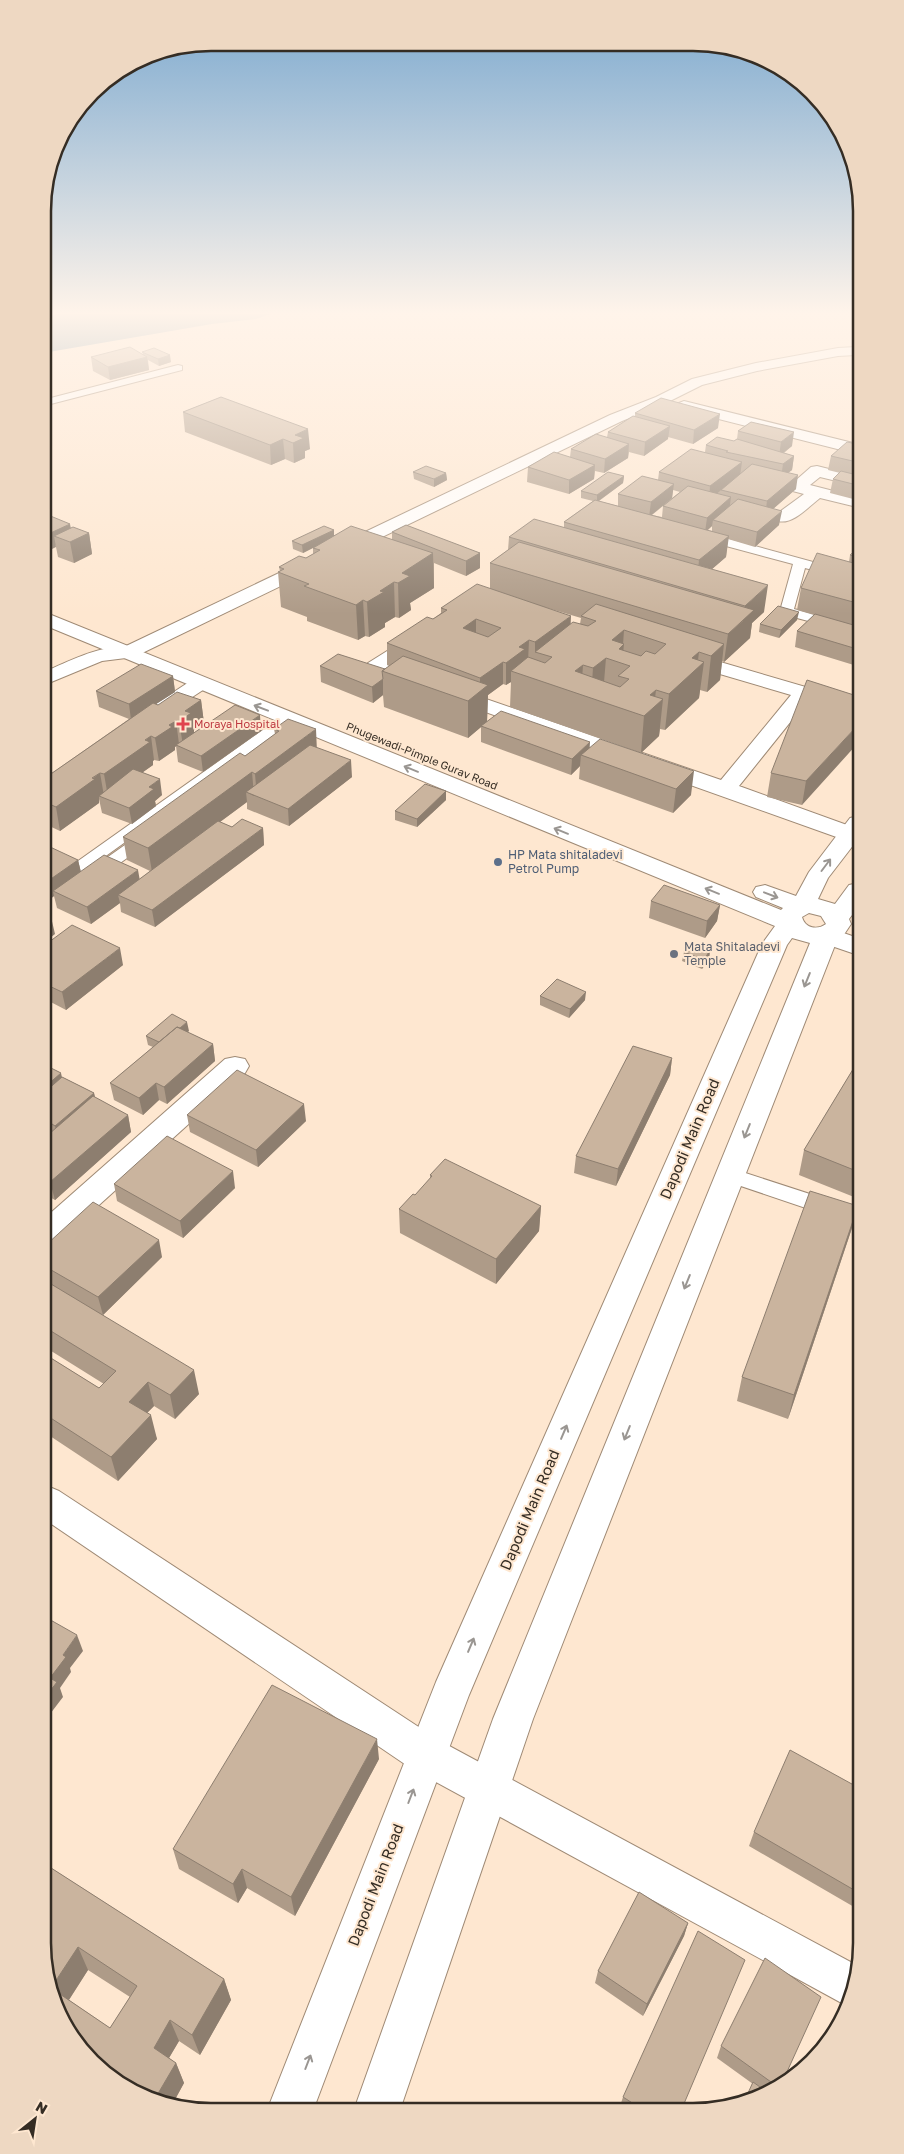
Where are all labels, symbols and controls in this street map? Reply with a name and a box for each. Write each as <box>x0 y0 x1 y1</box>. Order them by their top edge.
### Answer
one-way arrow <box>253 703 269 712</box>
marker: Moraya Hospital <box>176 717 190 731</box>
place label: Moraya Hospital <box>194 717 280 730</box>
street label: Phugewadi-Pimple Gurav Road <box>345 719 500 792</box>
one-way arrow <box>404 764 419 773</box>
one-way arrow <box>554 825 569 834</box>
place label: HP Mata shitaladevi Petrol Pump <box>508 847 623 876</box>
marker: HP Mata shitaladevi Petrol Pump <box>492 856 504 868</box>
one-way arrow <box>821 859 832 872</box>
one-way arrow <box>705 886 720 896</box>
one-way arrow <box>763 891 779 900</box>
place label: Mata Shitaladevi Temple <box>684 939 780 968</box>
marker: Mata Shitaladevi Temple <box>668 948 680 960</box>
one-way arrow <box>802 972 812 987</box>
street label: Dapodi Main Road <box>656 1076 723 1202</box>
one-way arrow <box>742 1123 752 1138</box>
one-way arrow <box>682 1274 691 1289</box>
one-way arrow <box>559 1425 569 1440</box>
one-way arrow <box>622 1425 631 1440</box>
street label: Dapodi Main Road <box>496 1447 563 1573</box>
one-way arrow <box>468 1638 477 1653</box>
one-way arrow <box>406 1789 416 1804</box>
street label: Dapodi Main Road <box>343 1821 407 1948</box>
one-way arrow <box>304 2055 314 2070</box>
north arrow <box>10 2094 60 2144</box>
text: N <box>33 2097 51 2117</box>

